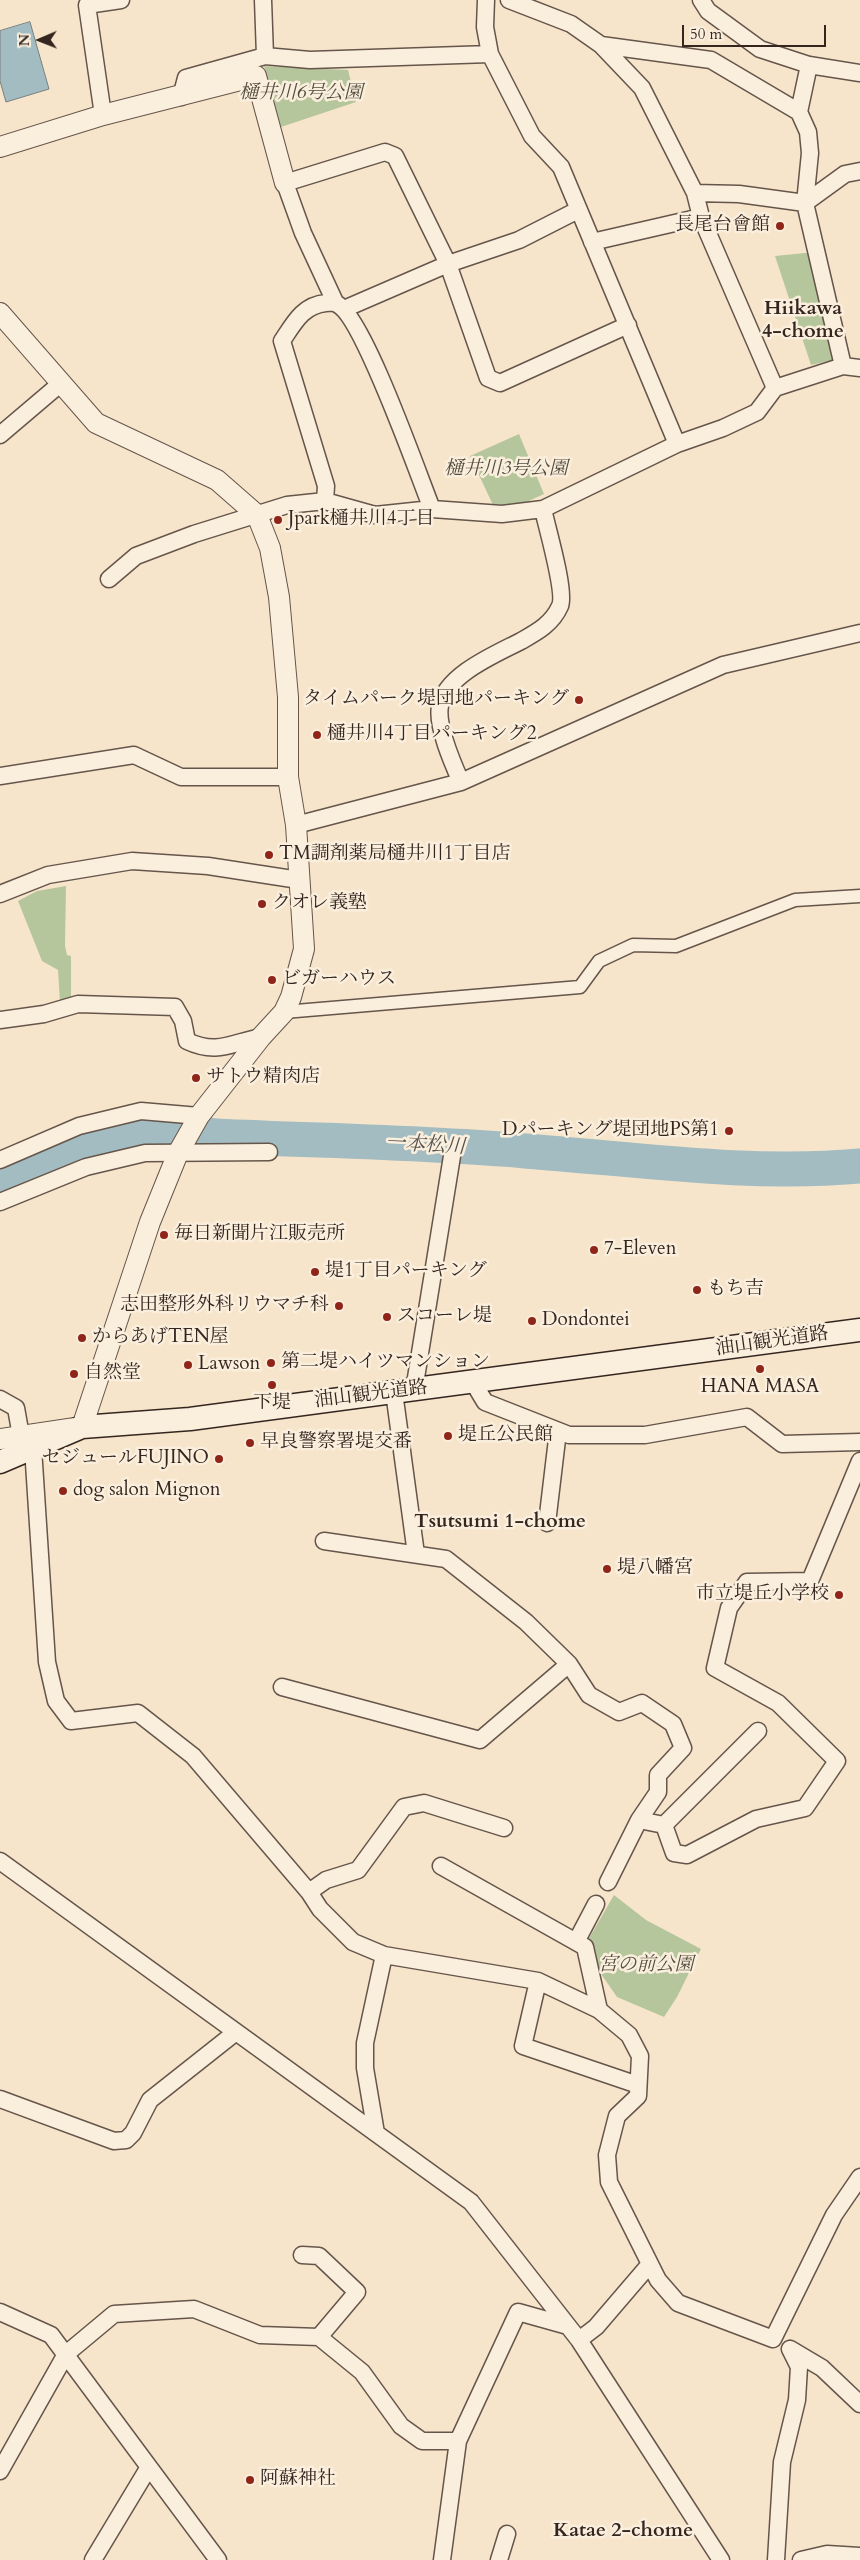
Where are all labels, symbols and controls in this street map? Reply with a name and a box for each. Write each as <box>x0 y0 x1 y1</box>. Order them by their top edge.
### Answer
north arrow <box>15 15 65 65</box>
scale bar <box>685 15 829 47</box>
text: 50 m <box>690 24 722 44</box>
text: N <box>15 34 34 47</box>
park label: 樋井川6号公園 <box>239 83 363 105</box>
place label: 長尾台會館 <box>675 215 770 237</box>
marker: 長尾台會館 <box>774 220 786 232</box>
district label: Hiikawa 4-chome <box>762 297 844 344</box>
park label: 樋井川3号公園 <box>444 459 568 481</box>
place label: Jpark樋井川4丁目 <box>288 509 435 531</box>
marker: Jpark樋井川4丁目 <box>272 514 284 526</box>
place label: タイムパーク堤団地パーキング <box>303 689 569 711</box>
marker: タイムパーク堤団地パーキング <box>573 694 585 706</box>
place label: 樋井川4丁目パーキング2 <box>327 724 536 746</box>
marker: 樋井川4丁目パーキング2 <box>311 729 323 741</box>
place label: TM調剤薬局樋井川1丁目店 <box>279 844 511 866</box>
marker: TM調剤薬局樋井川1丁目店 <box>263 849 275 861</box>
place label: クオレ義塾 <box>272 893 367 915</box>
marker: クオレ義塾 <box>256 898 268 910</box>
place label: ビガーハウス <box>282 969 396 991</box>
marker: ビガーハウス <box>266 974 278 986</box>
place label: サトウ精肉店 <box>206 1067 320 1089</box>
marker: サトウ精肉店 <box>190 1072 202 1084</box>
place label: Dパーキング堤団地PS第1 <box>502 1120 719 1142</box>
marker: Dパーキング堤団地PS第1 <box>723 1125 735 1137</box>
water label: 一本松川 <box>384 1132 466 1160</box>
place label: 毎日新聞片江販売所 <box>174 1224 345 1246</box>
marker: 毎日新聞片江販売所 <box>158 1229 170 1241</box>
place label: 7-Eleven <box>604 1239 676 1261</box>
marker: 7-Eleven <box>588 1244 600 1256</box>
place label: 堤1丁目パーキング <box>325 1261 487 1283</box>
marker: 堤1丁目パーキング <box>309 1266 321 1278</box>
place label: もち吉 <box>707 1279 764 1301</box>
marker: もち吉 <box>691 1284 703 1296</box>
place label: 志田整形外科リウマチ科 <box>120 1295 329 1317</box>
marker: 志田整形外科リウマチ科 <box>333 1300 345 1312</box>
place label: スコーレ堤 <box>397 1306 492 1328</box>
place label: Dondontei <box>542 1310 630 1332</box>
marker: スコーレ堤 <box>381 1311 393 1323</box>
marker: Dondontei <box>526 1315 538 1327</box>
street label: 油山観光道路 <box>714 1323 830 1361</box>
place label: からあげTEN屋 <box>92 1327 229 1349</box>
marker: からあげTEN屋 <box>76 1332 88 1344</box>
place label: 第二堤ハイツマンション <box>281 1352 490 1374</box>
place label: Lawson <box>198 1354 260 1376</box>
marker: 第二堤ハイツマンション <box>265 1357 277 1369</box>
marker: Lawson <box>182 1359 194 1371</box>
place label: 自然堂 <box>84 1363 141 1385</box>
marker: HANA MASA <box>754 1363 766 1375</box>
marker: 自然堂 <box>68 1368 80 1380</box>
street label: 油山観光道路 <box>313 1377 429 1413</box>
place label: HANA MASA <box>701 1377 819 1399</box>
marker: 下堤 <box>266 1379 278 1391</box>
place label: 下堤 <box>253 1393 291 1415</box>
place label: 堤丘公民館 <box>458 1425 553 1447</box>
marker: 堤丘公民館 <box>442 1430 454 1442</box>
place label: 早良警察署堤交番 <box>260 1432 412 1454</box>
marker: 早良警察署堤交番 <box>244 1437 256 1449</box>
place label: セジュールFUJINO <box>42 1448 209 1470</box>
marker: セジュールFUJINO <box>213 1453 225 1465</box>
place label: dog salon Mignon <box>73 1480 220 1502</box>
marker: dog salon Mignon <box>57 1485 69 1497</box>
district label: Tsutsumi 1-chome <box>414 1510 586 1534</box>
place label: 堤八幡宮 <box>617 1558 693 1580</box>
marker: 堤八幡宮 <box>601 1563 613 1575</box>
place label: 市立堤丘小学校 <box>696 1584 829 1606</box>
marker: 市立堤丘小学校 <box>833 1589 845 1601</box>
park label: 宮の前公園 <box>599 1955 693 1977</box>
place label: 阿蘇神社 <box>260 2469 336 2491</box>
marker: 阿蘇神社 <box>244 2474 256 2486</box>
district label: Katae 2-chome <box>553 2519 693 2543</box>

